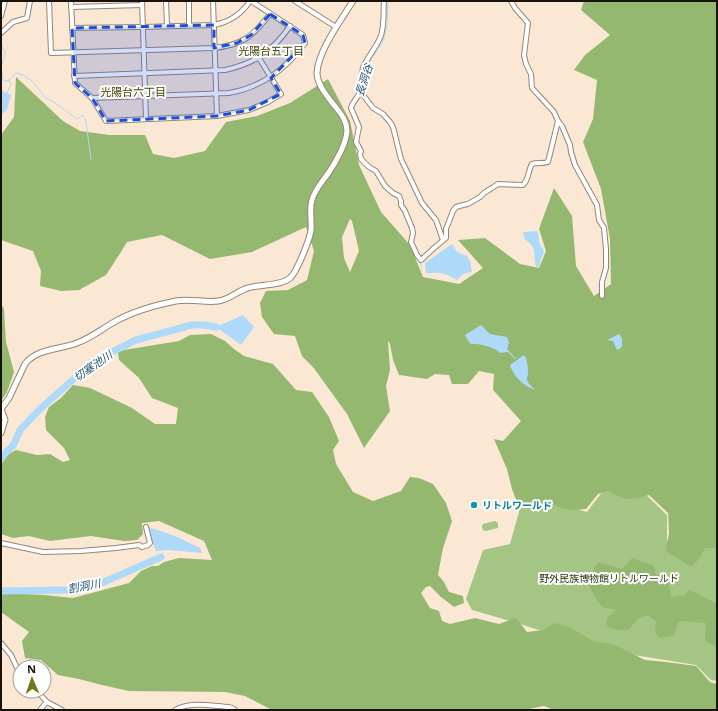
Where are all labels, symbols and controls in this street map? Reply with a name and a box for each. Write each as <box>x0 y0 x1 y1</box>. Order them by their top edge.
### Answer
district label: 光陽台五丁目 <box>238 43 304 58</box>
water label: 長洞谷 <box>351 61 376 98</box>
district label: 光陽台六丁目 <box>100 84 166 99</box>
water label: 切塞池川 <box>70 346 116 384</box>
place label: リトルワールド <box>482 498 552 512</box>
marker: リトルワールド <box>469 500 479 510</box>
park label: 野外民族博物館リトルワールド <box>539 571 679 585</box>
water label: 割洞川 <box>66 575 103 596</box>
north arrow <box>12 659 52 699</box>
text: N <box>27 661 36 676</box>

